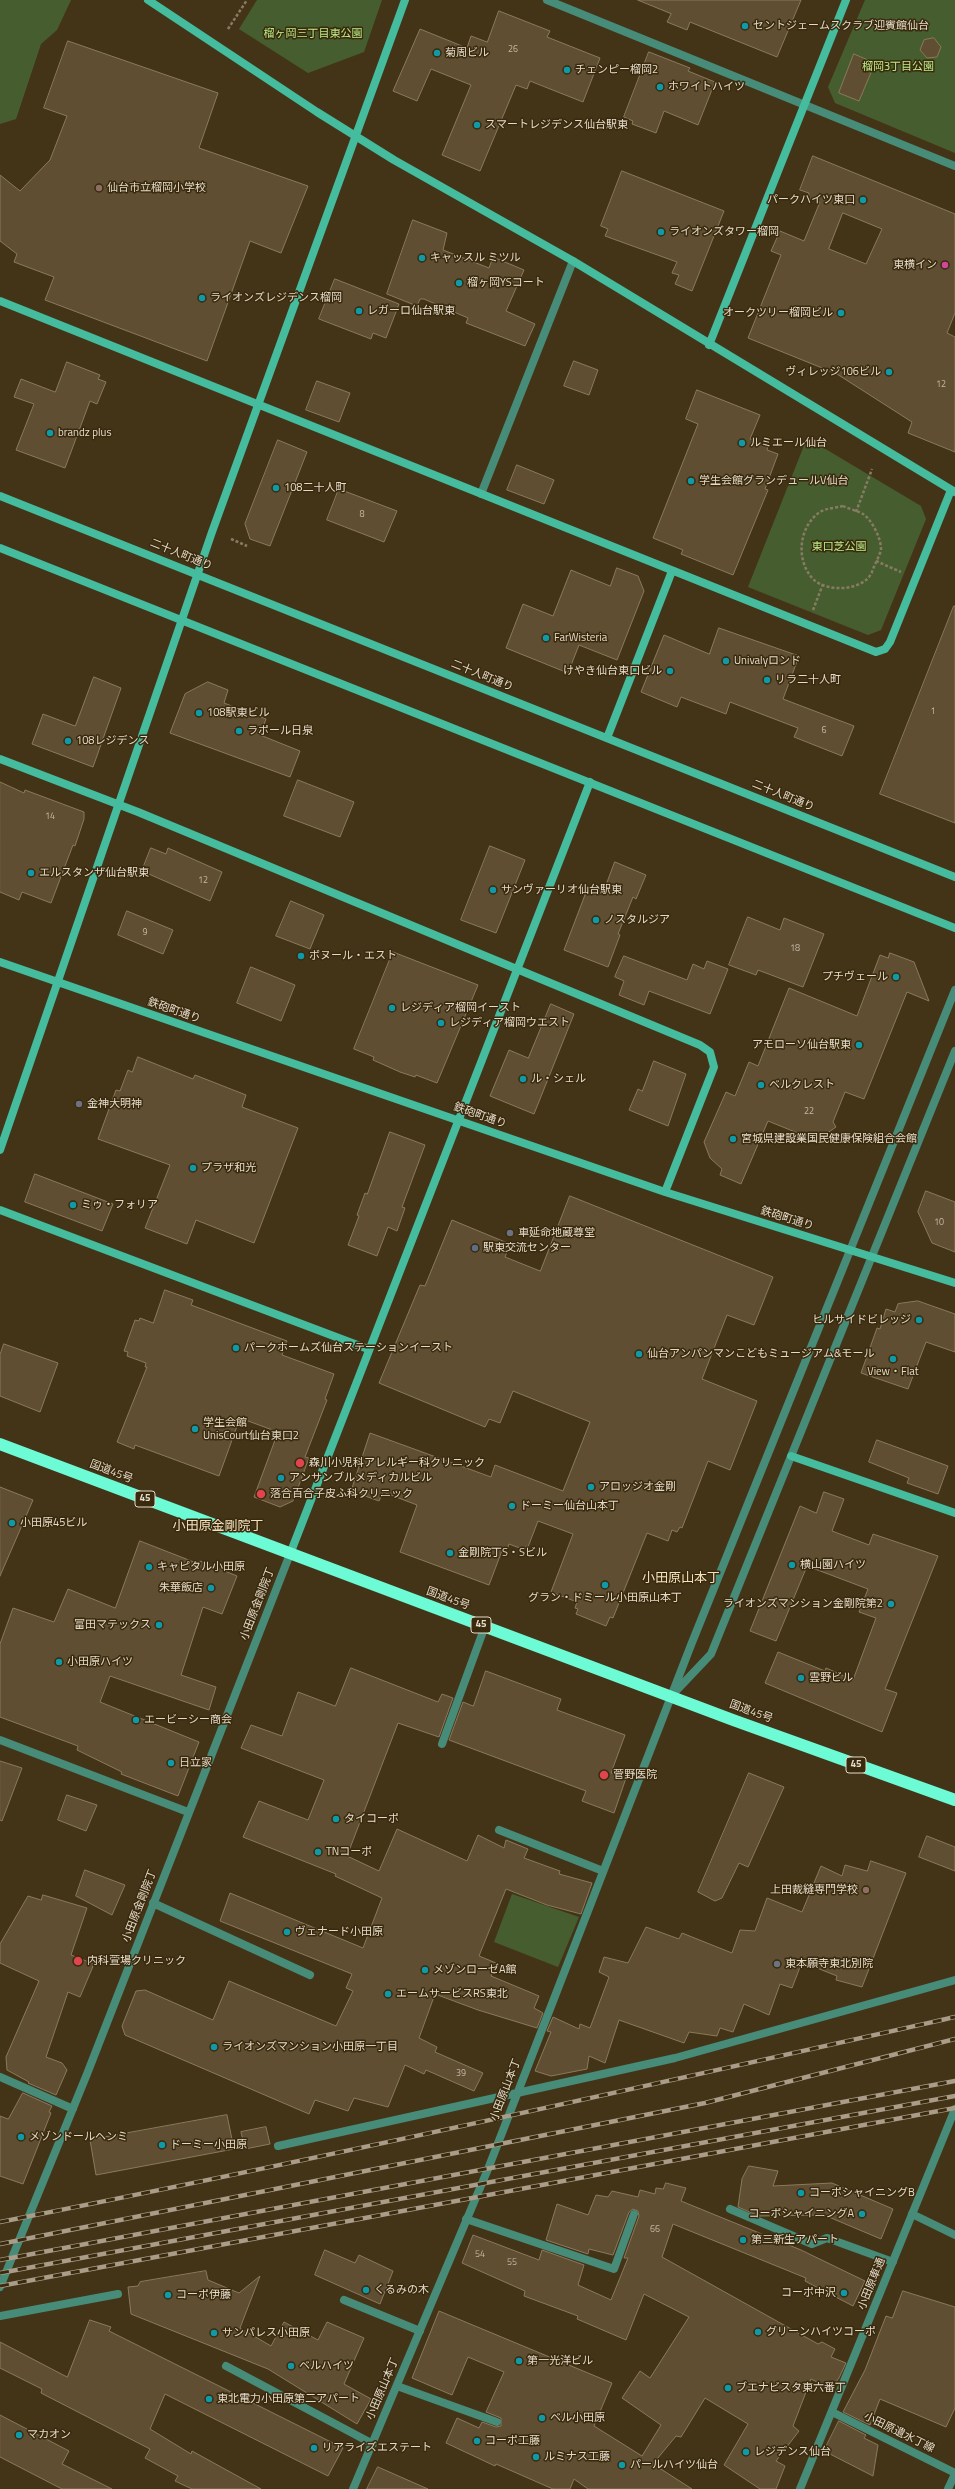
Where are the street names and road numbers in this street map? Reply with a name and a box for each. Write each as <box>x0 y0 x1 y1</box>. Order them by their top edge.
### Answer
street label: 二十人町通り <box>148 537 214 573</box>
street label: 二十人町通り <box>449 658 515 694</box>
street label: 二十人町通り <box>750 778 816 814</box>
street label: 鉄砲町通り <box>146 996 202 1026</box>
street label: 鉄砲町通り <box>452 1101 508 1131</box>
street label: 鉄砲町通り <box>759 1205 815 1233</box>
street label: 国道45号 <box>87 1458 135 1486</box>
road number: 45 <box>135 1491 155 1507</box>
street label: 小田原金剛院丁 <box>238 1566 278 1642</box>
street label: 国道45号 <box>424 1585 472 1613</box>
road number: 45 <box>471 1617 491 1633</box>
street label: 国道45号 <box>727 1698 775 1726</box>
road number: 45 <box>846 1757 866 1773</box>
street label: 小田原金剛院丁 <box>120 1868 160 1944</box>
street label: 小田原山本丁 <box>488 2057 524 2123</box>
street label: 小田原車通 <box>856 2256 888 2312</box>
street label: 小田原山本丁 <box>364 2356 402 2422</box>
street label: 小田原遺水丁線 <box>862 2410 936 2456</box>

